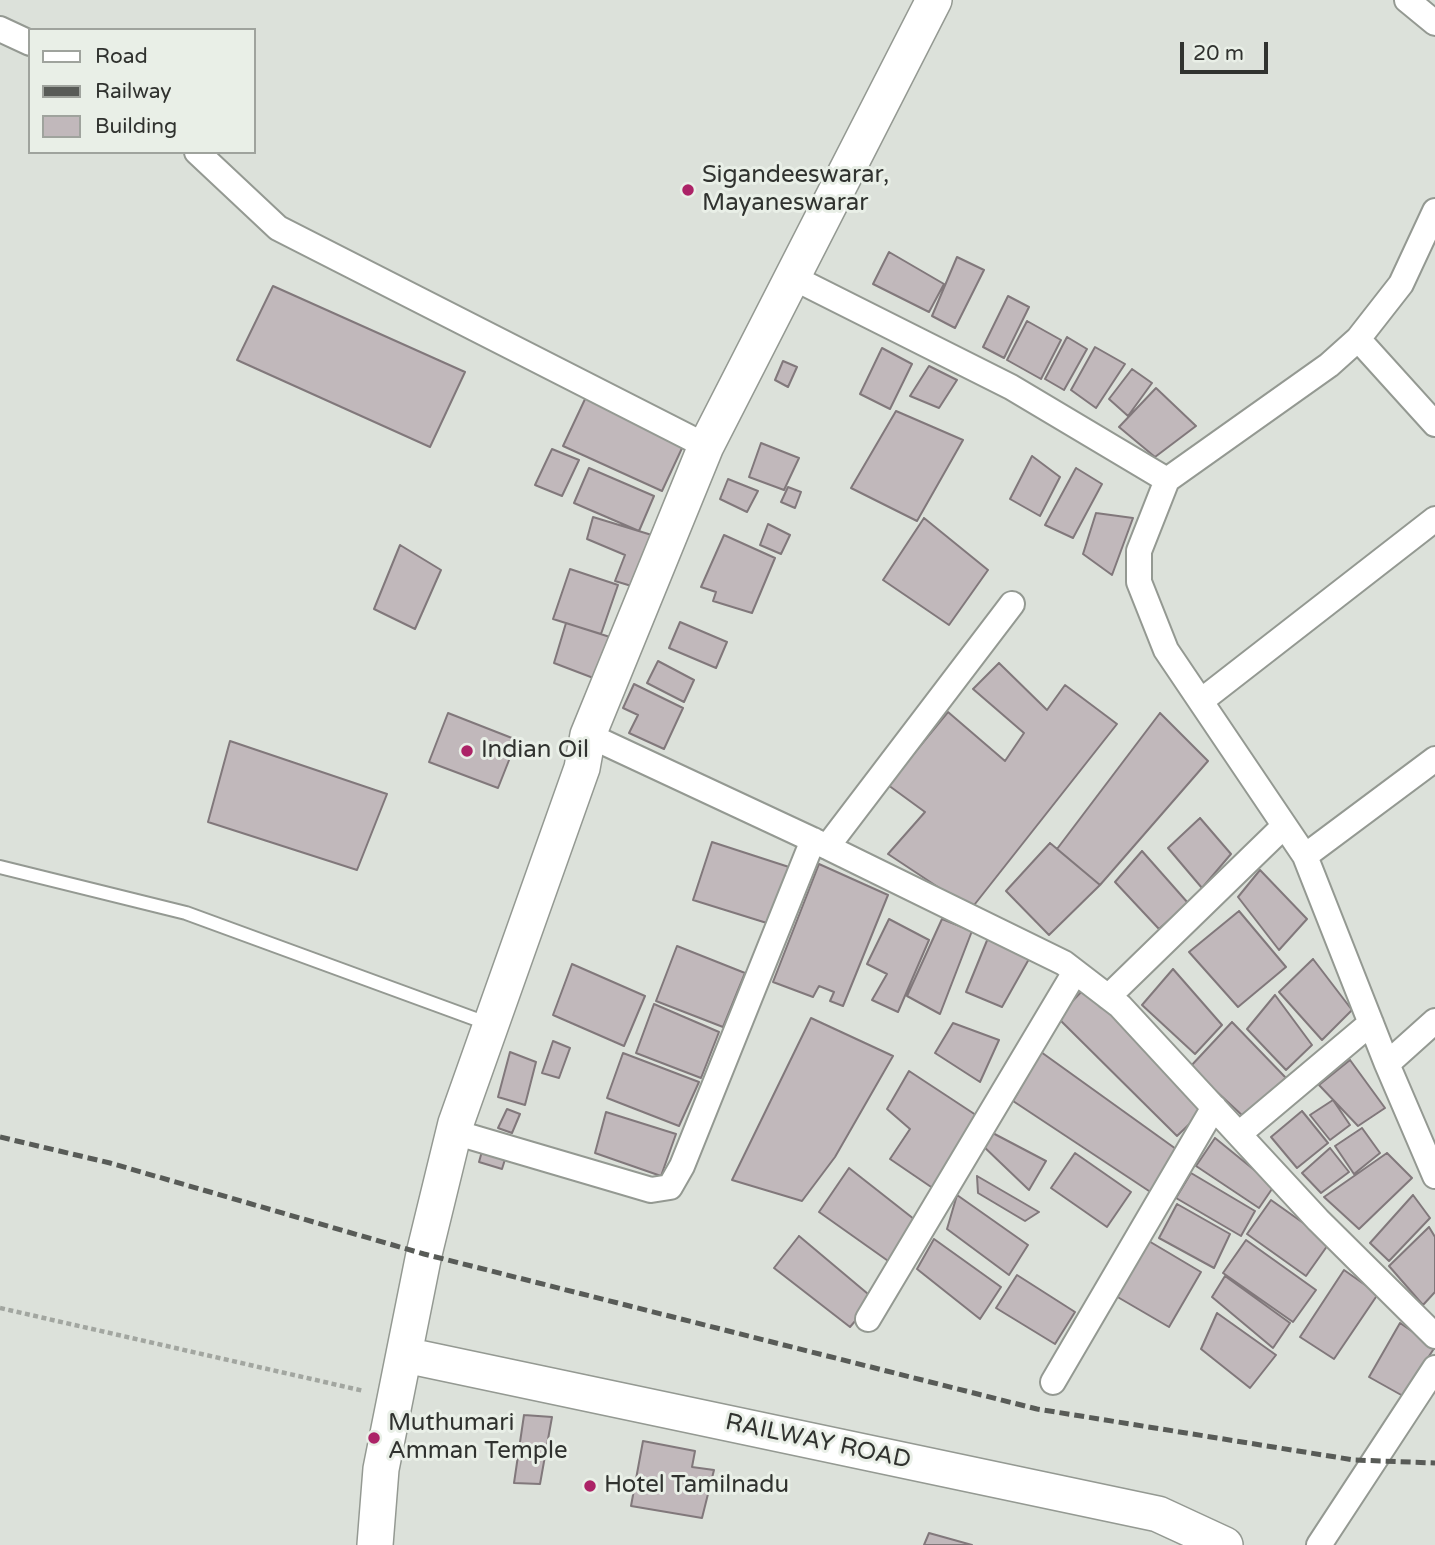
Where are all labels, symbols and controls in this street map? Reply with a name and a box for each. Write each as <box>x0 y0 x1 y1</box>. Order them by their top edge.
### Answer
legend <box>28 28 256 154</box>
scale bar <box>1183 28 1270 72</box>
text: 20 m <box>1193 41 1244 66</box>
text: Road <box>95 44 148 69</box>
text: Railway <box>95 79 172 104</box>
text: Building <box>95 114 177 139</box>
place label: Sigandeeswarar, Mayaneswarar <box>702 162 889 218</box>
marker: Sigandeeswarar, Mayaneswarar <box>680 182 696 198</box>
place label: Indian Oil <box>481 737 589 765</box>
marker: Indian Oil <box>459 743 475 759</box>
street label: RAILWAY ROAD <box>723 1408 913 1476</box>
place label: Muthumari Amman Temple <box>388 1410 568 1466</box>
marker: Muthumari Amman Temple <box>366 1430 382 1446</box>
place label: Hotel Tamilnadu <box>604 1472 789 1500</box>
marker: Hotel Tamilnadu <box>582 1478 598 1494</box>

